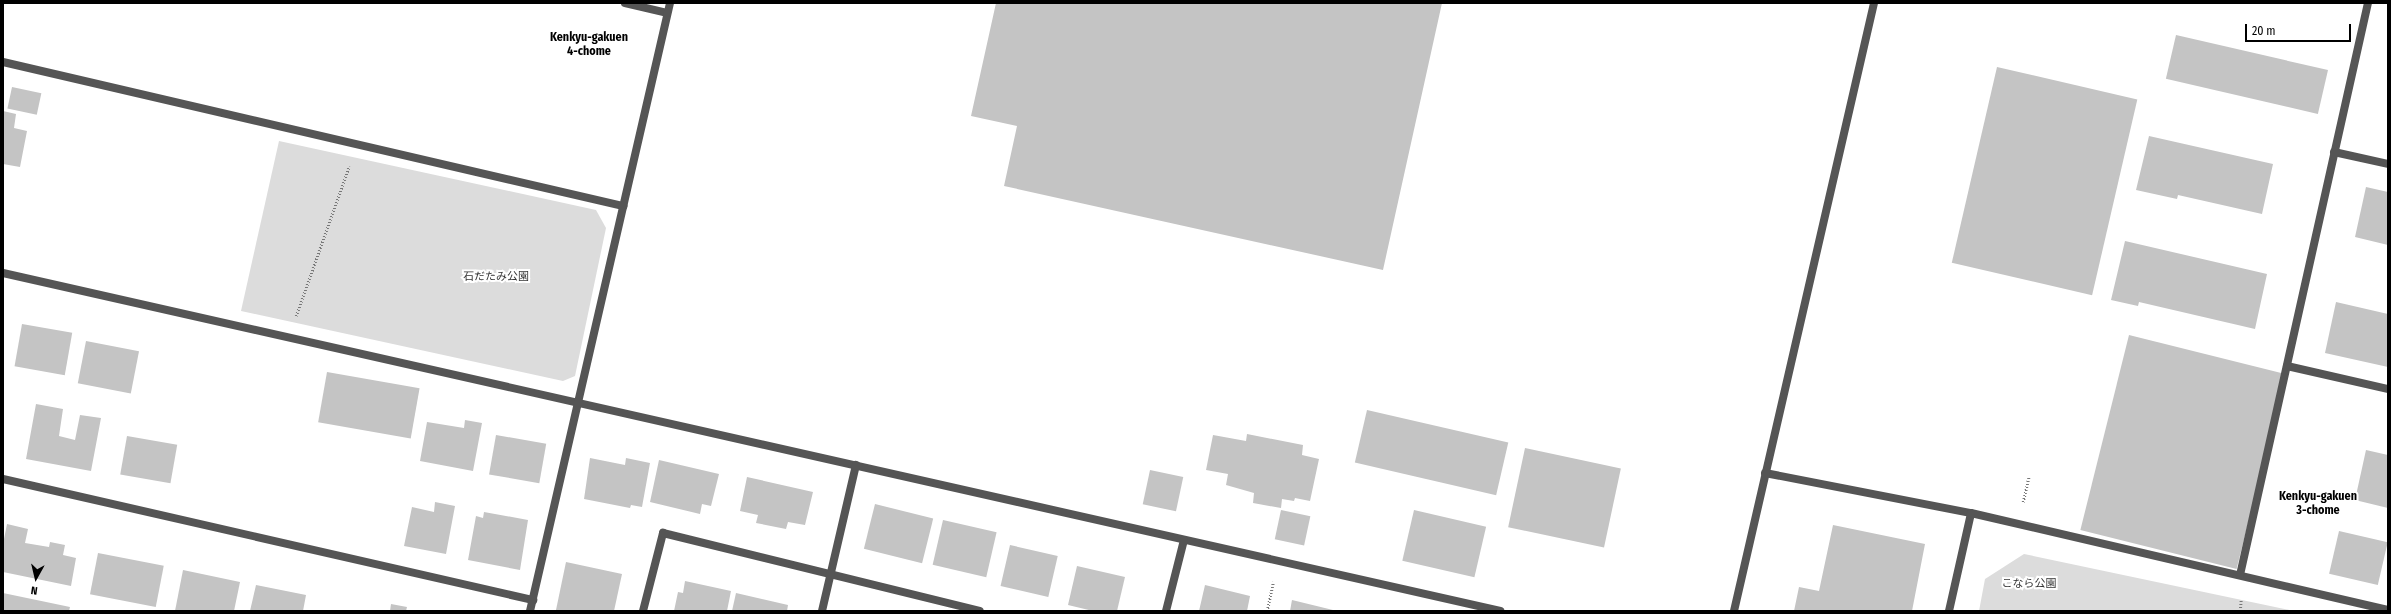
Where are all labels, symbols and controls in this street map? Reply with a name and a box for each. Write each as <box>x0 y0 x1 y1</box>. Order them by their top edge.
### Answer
scale bar <box>2247 16 2353 42</box>
text: 20 m <box>2252 24 2276 38</box>
district label: Kenkyu-gakuen 4-chome <box>550 31 628 59</box>
park label: 石だたみ公園 <box>463 270 529 284</box>
district label: Kenkyu-gakuen 3-chome <box>2279 490 2357 518</box>
north arrow <box>16 558 56 598</box>
park label: こなら公園 <box>2002 577 2056 591</box>
text: N <box>30 583 38 597</box>

